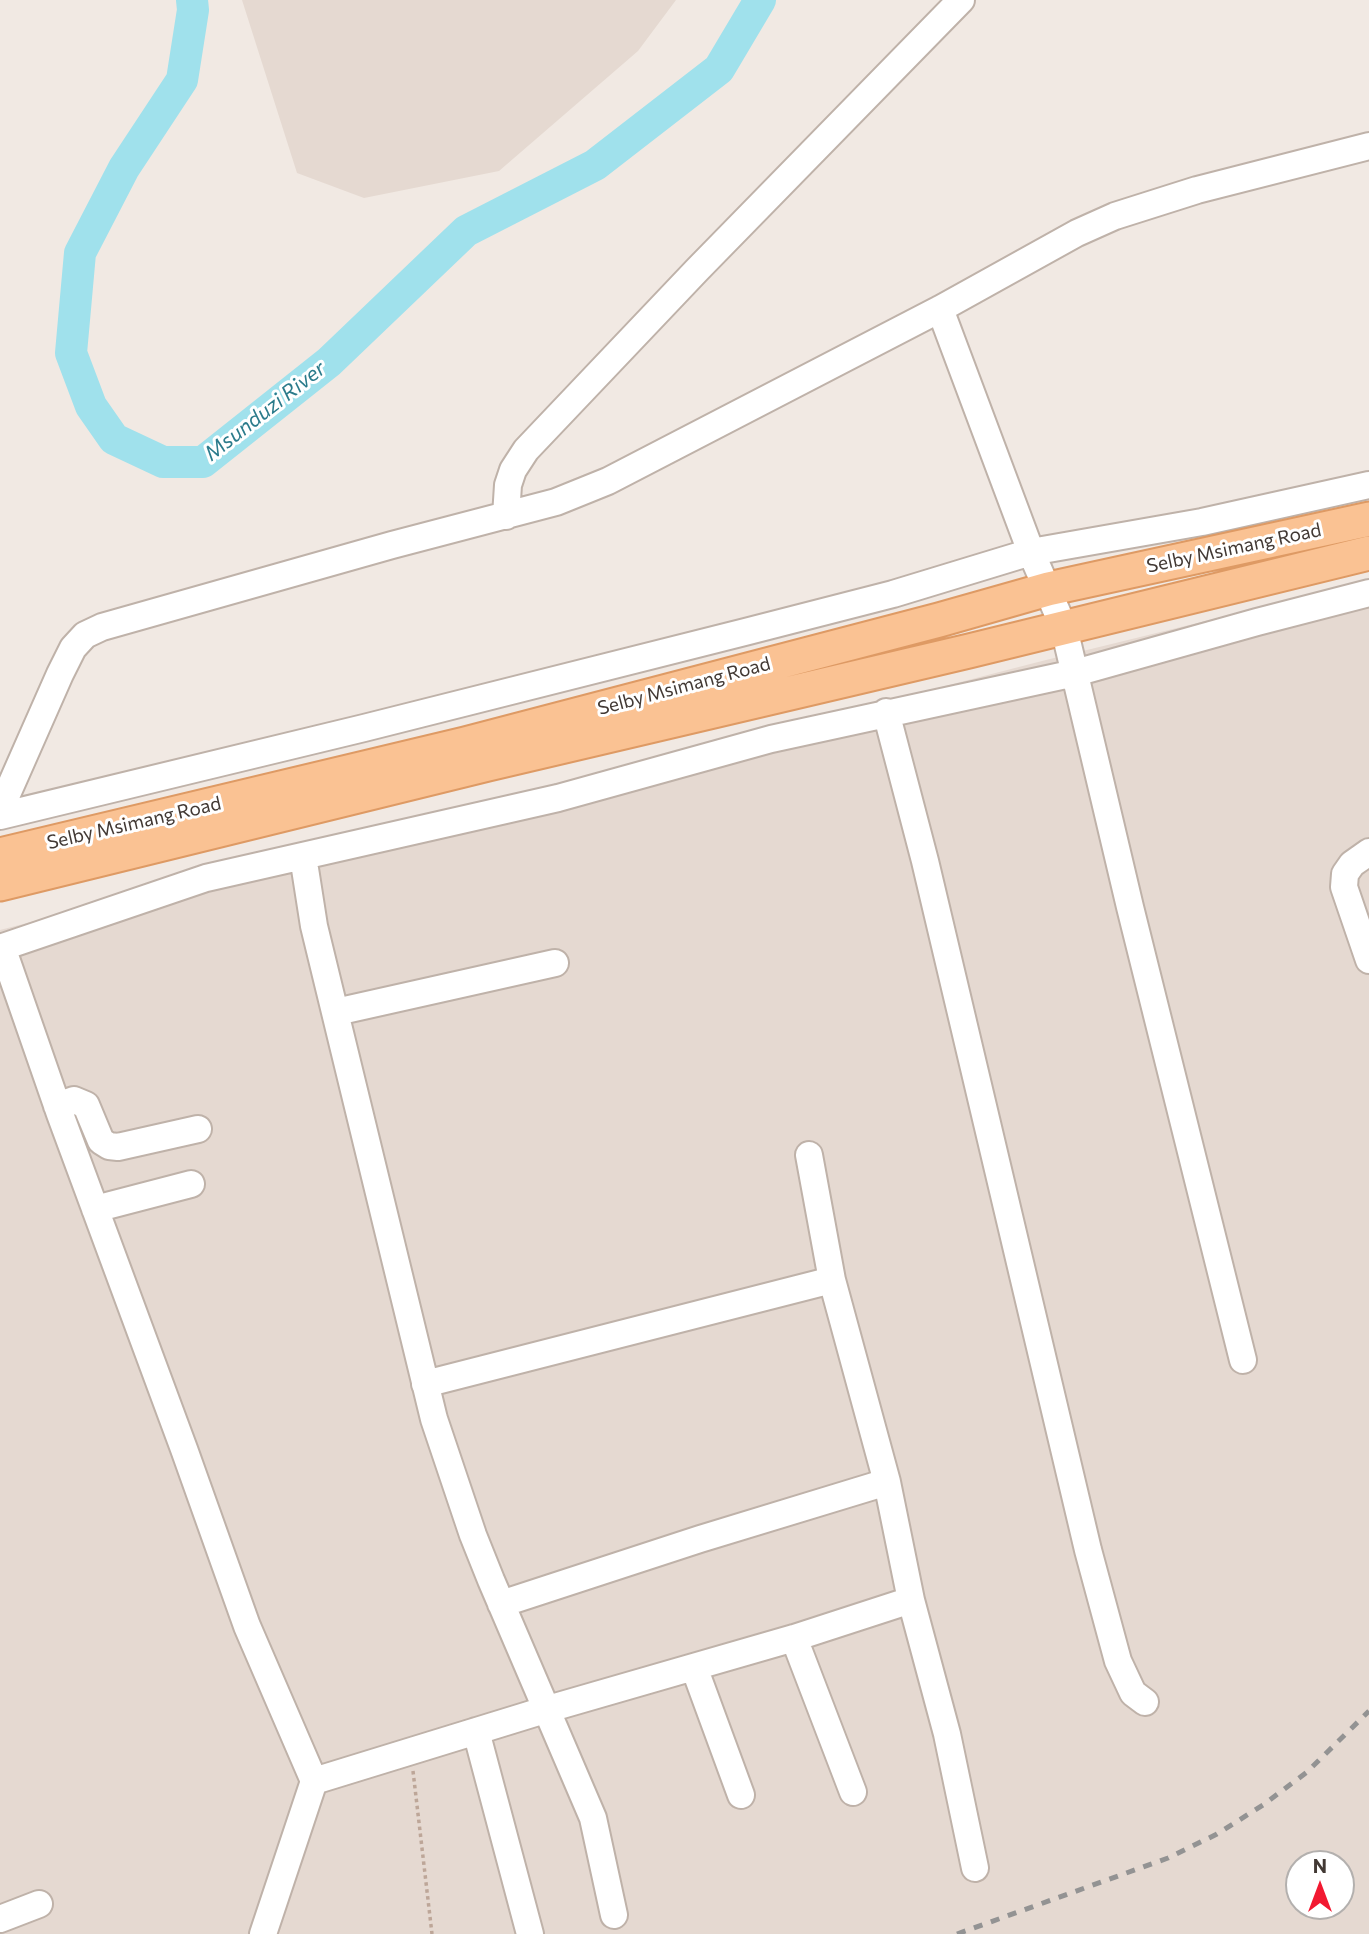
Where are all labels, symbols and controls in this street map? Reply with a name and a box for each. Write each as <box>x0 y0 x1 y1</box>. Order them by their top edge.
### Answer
water label: Msunduzi River <box>199 356 331 466</box>
street label: Selby Msimang Road <box>1145 518 1323 578</box>
street label: Selby Msimang Road <box>595 652 773 720</box>
street label: Selby Msimang Road <box>45 792 223 854</box>
north arrow <box>1285 1850 1355 1920</box>
text: N <box>1313 1854 1327 1877</box>

